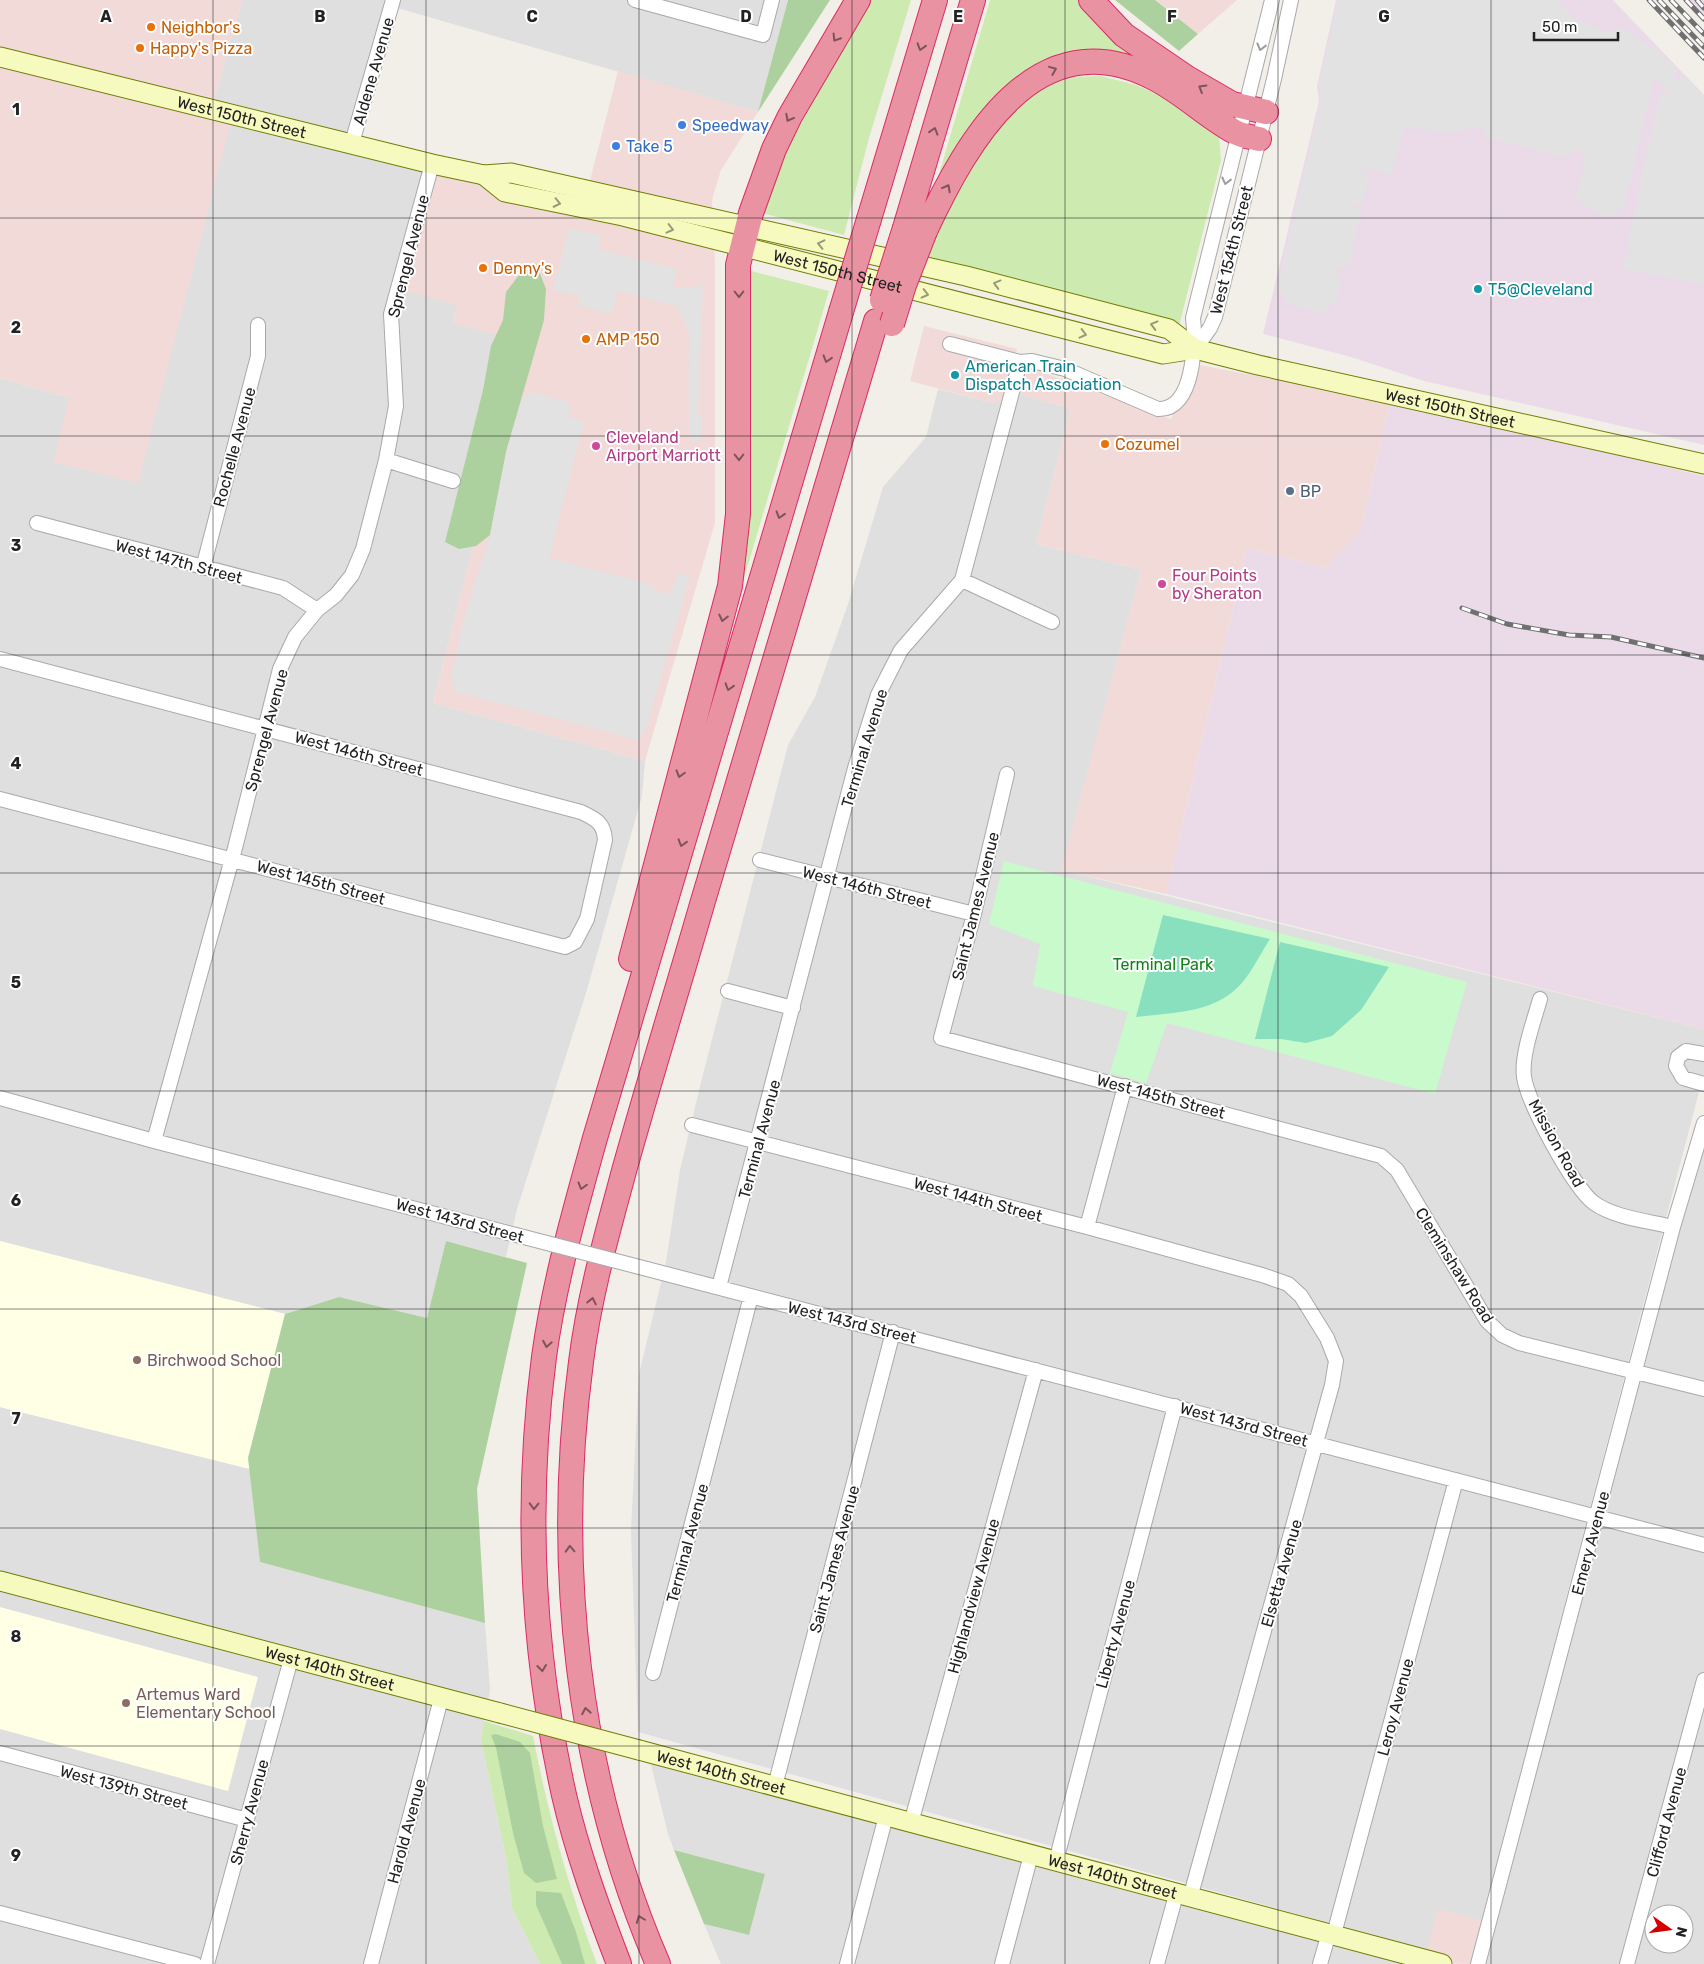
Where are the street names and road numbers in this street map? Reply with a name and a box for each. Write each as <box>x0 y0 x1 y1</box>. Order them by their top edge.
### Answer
street label: Aldene Avenue <box>349 15 398 127</box>
street label: West 150th Street <box>175 92 308 143</box>
street label: West 154th Street <box>1206 184 1257 317</box>
street label: Sprengel Avenue <box>384 193 433 320</box>
street label: West 150th Street <box>771 246 904 297</box>
street label: West 150th Street <box>1383 384 1517 432</box>
street label: Rochelle Avenue <box>209 385 260 509</box>
street label: West 147th Street <box>113 535 244 588</box>
street label: Sprengel Avenue <box>241 667 292 793</box>
street label: Terminal Avenue <box>837 687 892 810</box>
street label: West 146th Street <box>292 727 425 780</box>
street label: Saint James Avenue <box>948 830 1003 982</box>
street label: West 145th Street <box>255 856 387 909</box>
street label: West 146th Street <box>800 862 933 913</box>
street label: West 145th Street <box>1095 1070 1227 1123</box>
street label: Terminal Avenue <box>734 1077 785 1201</box>
street label: Mission Road <box>1525 1096 1589 1190</box>
street label: West 144th Street <box>911 1173 1044 1226</box>
street label: West 143rd Street <box>394 1194 526 1247</box>
street label: Cleminshaw Road <box>1411 1204 1498 1326</box>
street label: West 143rd Street <box>786 1297 918 1348</box>
street label: West 143rd Street <box>1178 1398 1310 1451</box>
street label: Terminal Avenue <box>662 1481 713 1605</box>
street label: Saint James Avenue <box>806 1483 863 1635</box>
street label: Emery Avenue <box>1567 1489 1614 1597</box>
street label: Highlandview Avenue <box>944 1516 1003 1676</box>
street label: Elsetta Avenue <box>1257 1517 1306 1629</box>
street label: Liberty Avenue <box>1092 1578 1139 1691</box>
street label: West 140th Street <box>263 1642 396 1695</box>
street label: Leroy Avenue <box>1373 1656 1418 1758</box>
street label: West 140th Street <box>654 1746 788 1799</box>
street label: Sherry Avenue <box>226 1757 273 1867</box>
street label: West 139th Street <box>58 1761 190 1814</box>
street label: Clifford Avenue <box>1643 1765 1690 1879</box>
street label: Harold Avenue <box>383 1776 430 1886</box>
street label: West 140th Street <box>1046 1850 1179 1903</box>

